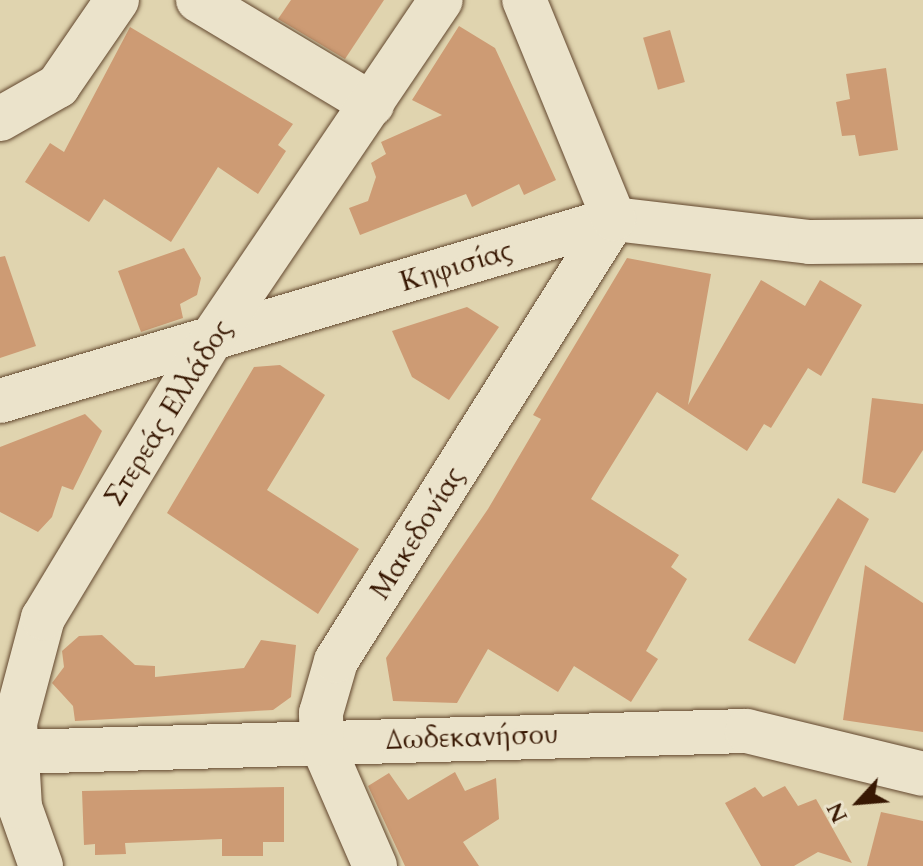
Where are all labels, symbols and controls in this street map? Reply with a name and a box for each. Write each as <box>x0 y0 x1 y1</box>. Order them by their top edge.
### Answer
street label: Κηφισίας <box>396 233 516 299</box>
street label: Στερεάς Ελλάδος <box>97 314 239 512</box>
street label: Μακεδονίας <box>363 461 471 605</box>
street label: Δωδεκανήσου <box>385 717 559 757</box>
north arrow <box>819 762 899 842</box>
text: N <box>820 797 855 828</box>

